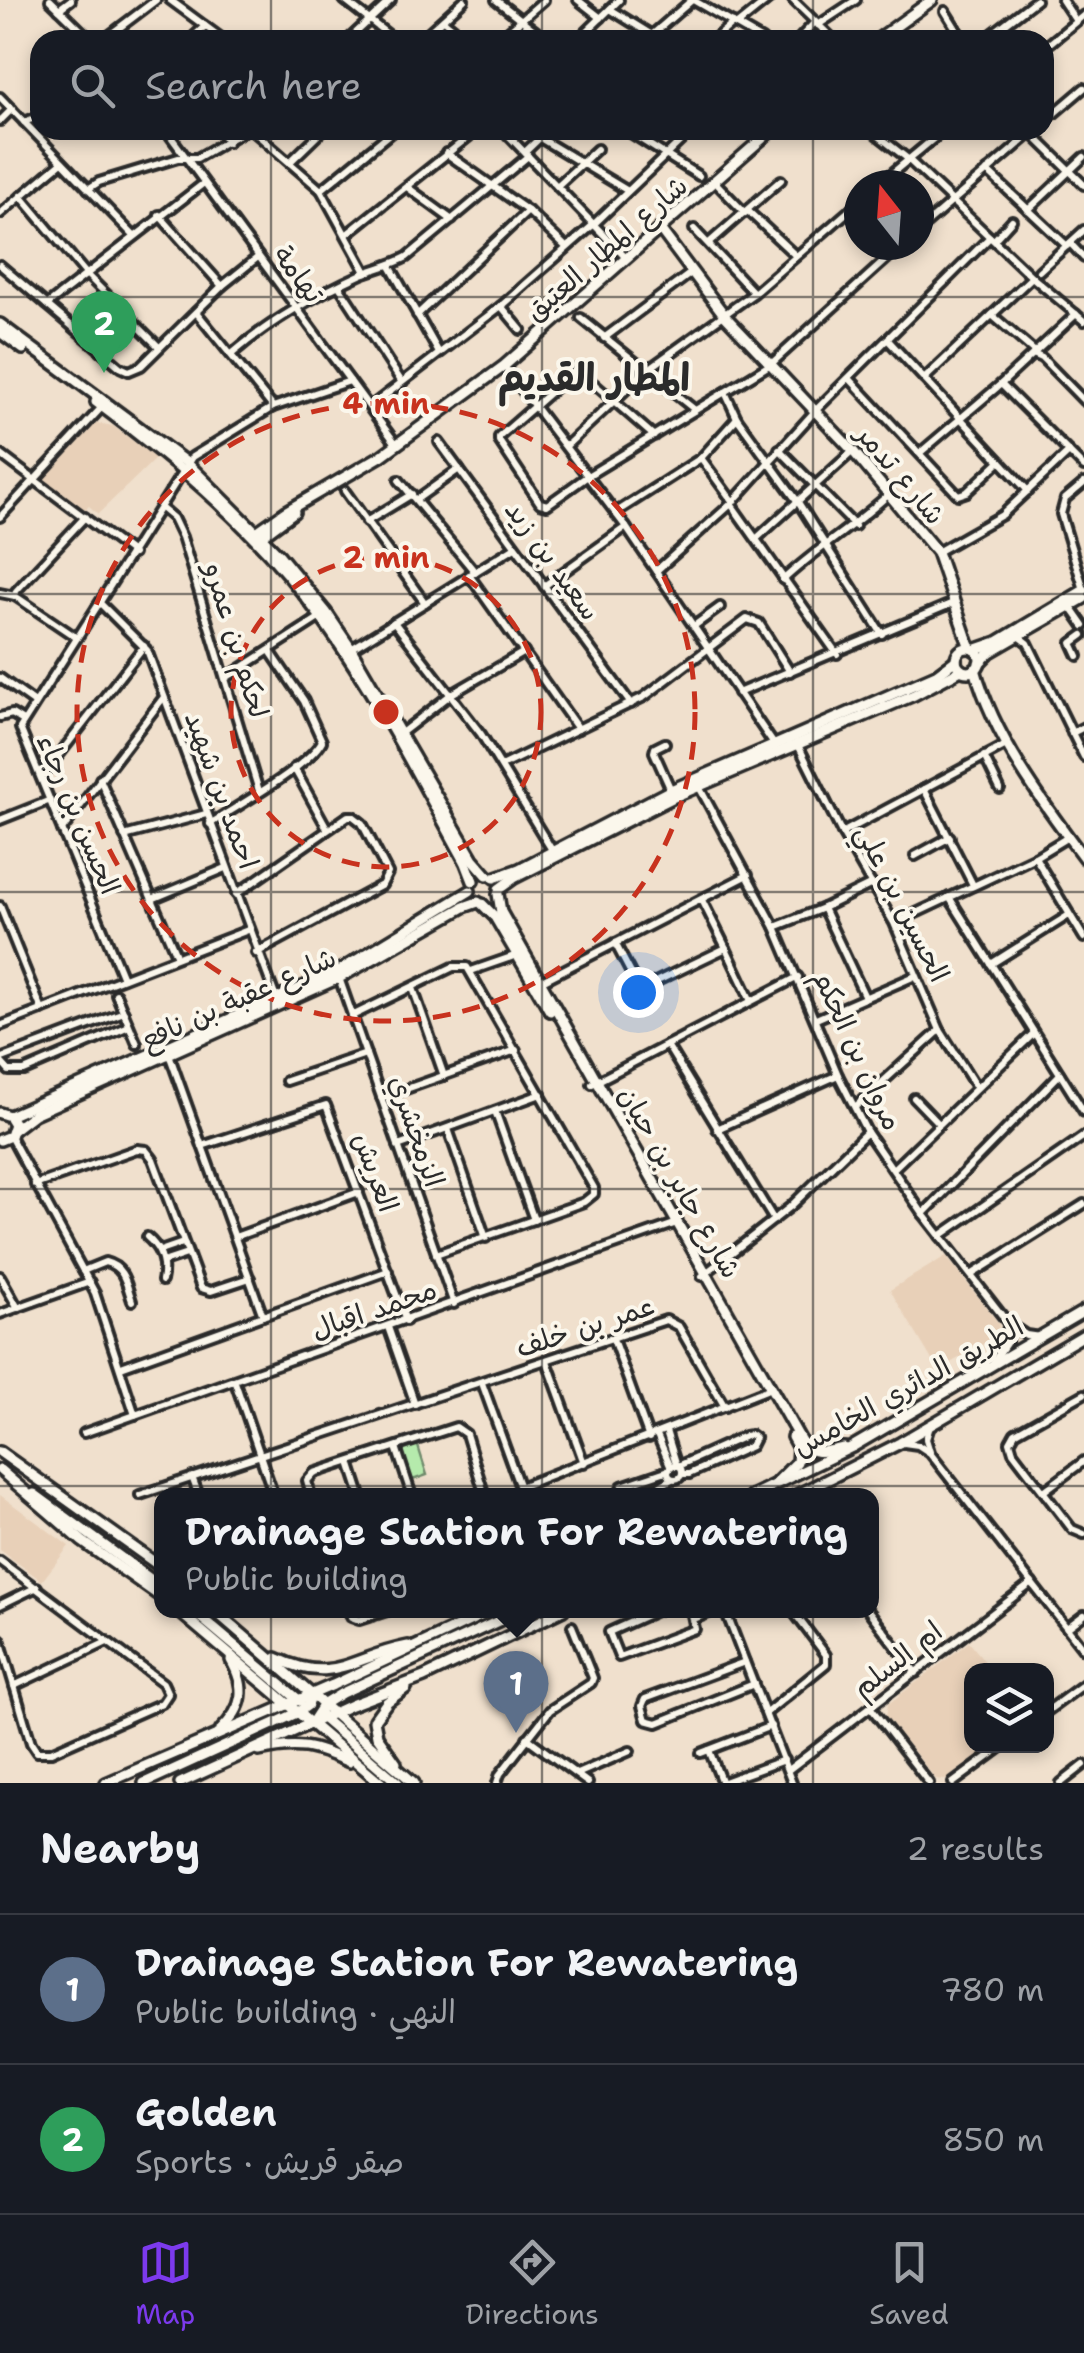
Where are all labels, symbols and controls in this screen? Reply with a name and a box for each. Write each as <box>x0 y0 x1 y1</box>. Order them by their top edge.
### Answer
search box <box>30 30 1054 140</box>
icon: search <box>65 58 120 113</box>
text: Search here <box>145 60 362 111</box>
street label: شارع المطار العتيق <box>517 167 696 330</box>
north arrow <box>844 170 934 260</box>
street label: تهامة <box>265 237 334 311</box>
pin: 2 <box>72 290 136 373</box>
district label: المطار القديم <box>498 352 690 407</box>
text: 4 min <box>342 383 430 424</box>
street label: شارع تدمر <box>846 414 954 533</box>
street label: سعيد بن زيد <box>497 492 609 628</box>
text: 2 min <box>342 537 430 578</box>
street label: لحكم بن عمرو <box>192 556 279 723</box>
centre of rings <box>368 694 404 730</box>
street label: احمد بن شهيد <box>176 706 268 874</box>
street label: الحسن بن رجاء <box>28 728 130 900</box>
street label: الحسين بن علي <box>842 818 959 991</box>
street label: شارع عقبة بن نافع <box>134 938 342 1059</box>
street label: مروان بن الحكم <box>801 963 912 1138</box>
your location <box>613 967 664 1018</box>
street label: الزمخشري <box>378 1070 454 1193</box>
street label: شارع جابر بن حيان <box>609 1079 750 1285</box>
street label: العريش <box>344 1127 408 1217</box>
street label: محمد اقبال <box>306 1270 442 1348</box>
street label: عمر بن خلف <box>511 1286 659 1366</box>
street label: الطريق الدائري الخامس <box>786 1307 1031 1467</box>
popup <box>154 1488 879 1618</box>
text: Drainage Station For Rewatering <box>185 1506 848 1557</box>
text: Public building <box>185 1557 408 1600</box>
street label: ام السلم <box>844 1612 952 1709</box>
pin: 1 <box>484 1650 548 1733</box>
map controls <box>964 1663 1054 1753</box>
button: layers <box>964 1663 1054 1753</box>
text: Nearby <box>40 1820 200 1876</box>
text: 2 results <box>907 1827 1044 1870</box>
text: Drainage Station For Rewatering <box>135 1937 798 1988</box>
text: 1 <box>65 1968 80 2011</box>
text: 780 m <box>940 1968 1044 2011</box>
text: Public building · النهي <box>135 1990 456 2033</box>
text: Golden <box>135 2087 277 2138</box>
text: 2 <box>61 2118 84 2161</box>
text: 850 m <box>942 2118 1044 2161</box>
text: Sports · صقر قريش <box>135 2140 404 2183</box>
tab: Map <box>135 2235 195 2333</box>
tab: Directions <box>466 2235 599 2333</box>
tab: Saved <box>869 2235 949 2333</box>

